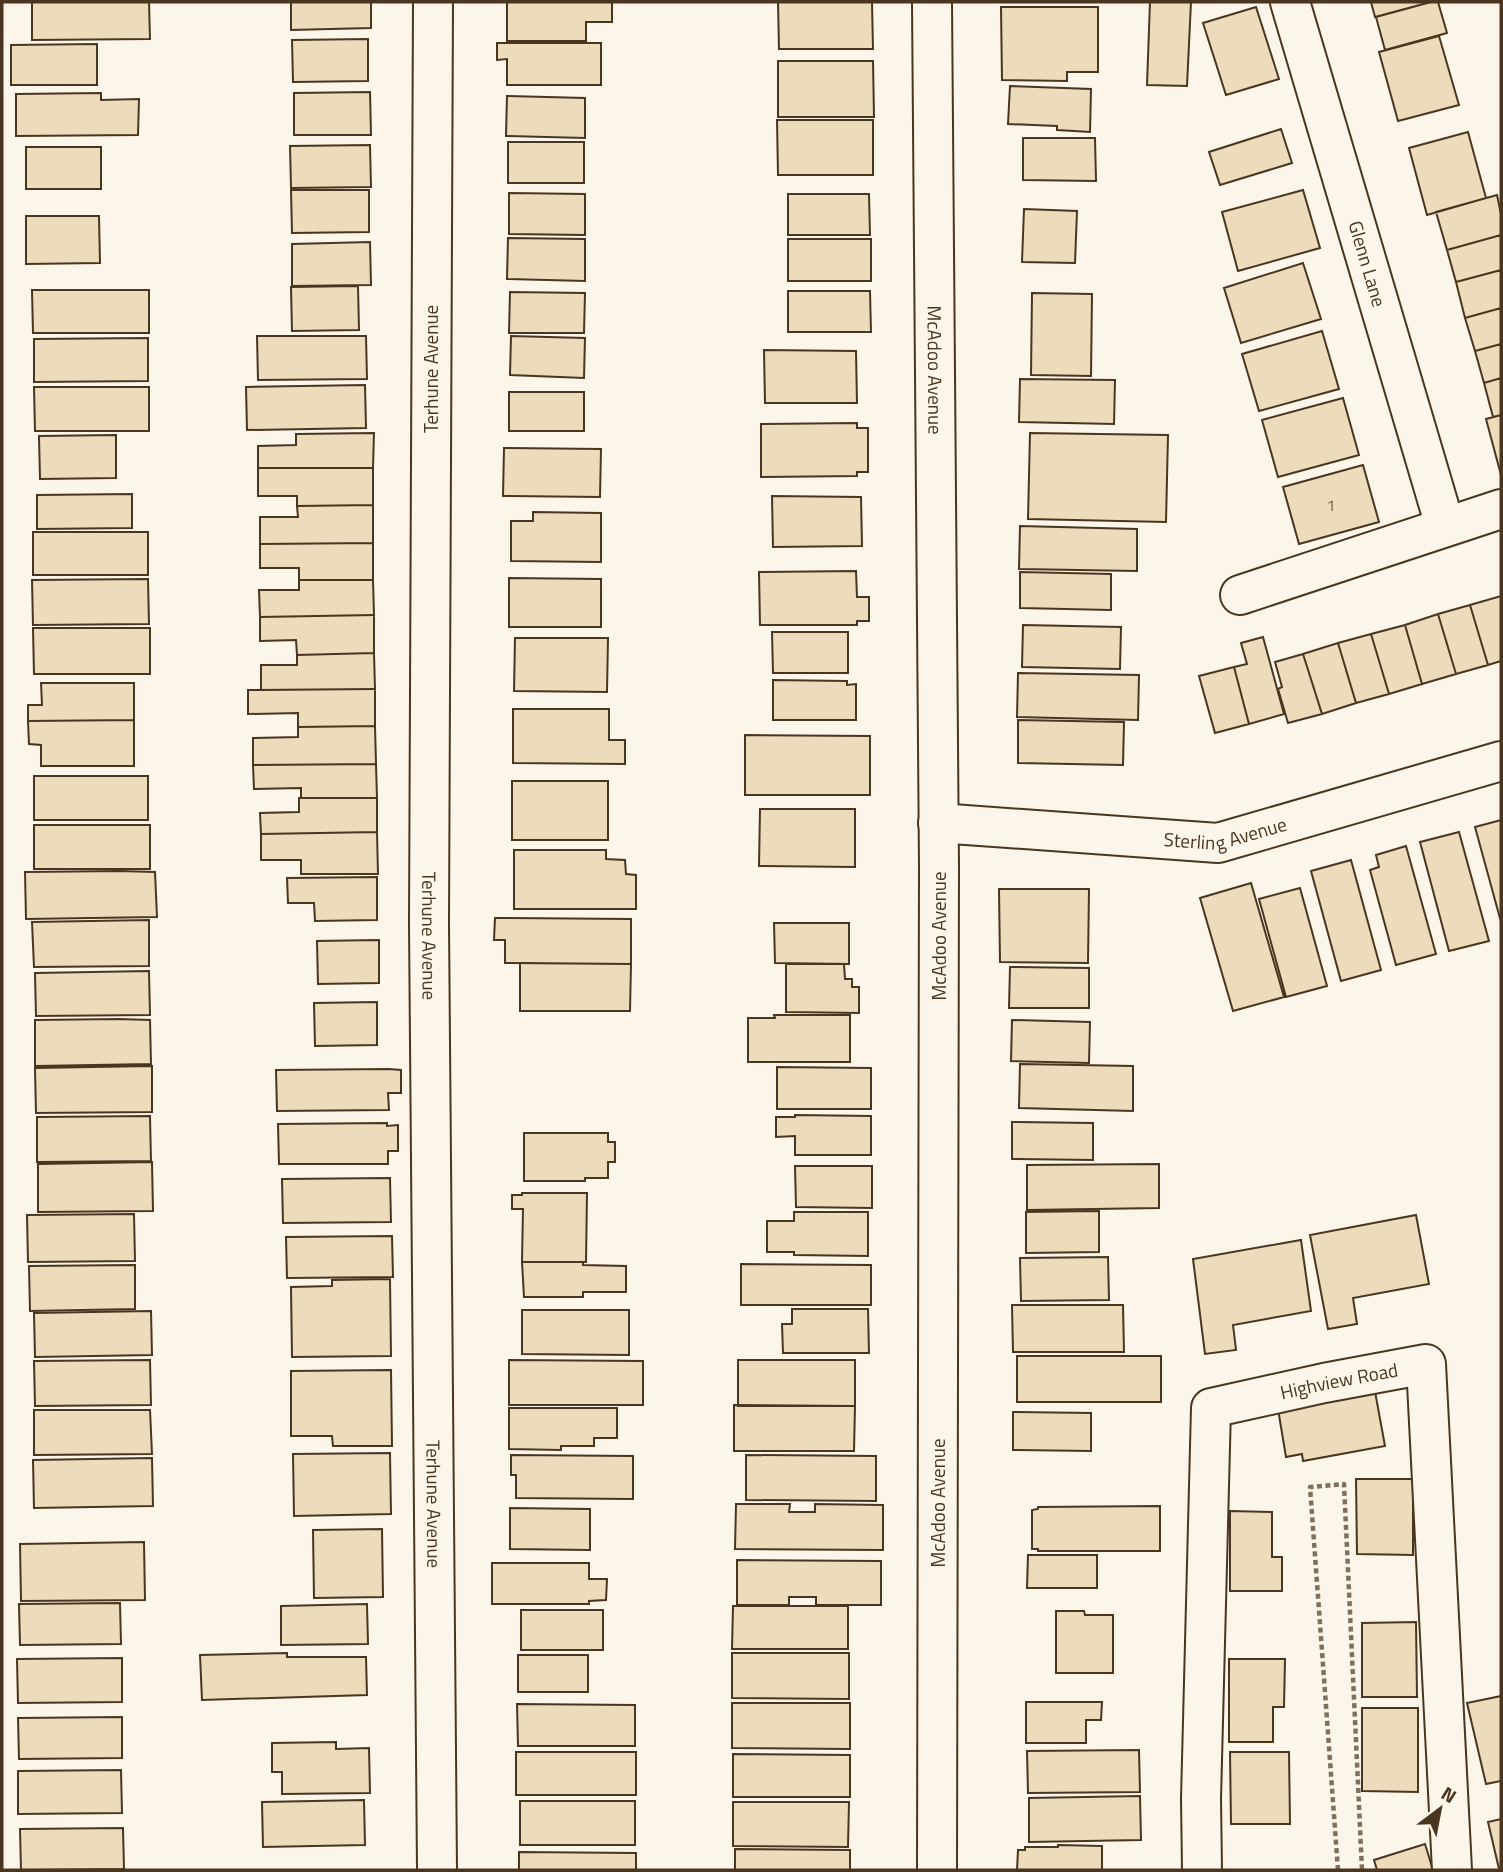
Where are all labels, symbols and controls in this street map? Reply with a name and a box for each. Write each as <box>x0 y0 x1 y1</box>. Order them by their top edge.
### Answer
street label: Glenn Lane <box>1341 217 1394 310</box>
street label: Terhune Avenue <box>416 305 445 433</box>
street label: McAdoo Avenue <box>920 305 951 435</box>
house number: 1 <box>1327 493 1335 517</box>
street label: Sterling Avenue <box>1163 809 1290 857</box>
street label: McAdoo Avenue <box>924 871 953 1001</box>
street label: Terhune Avenue <box>415 872 445 1000</box>
street label: Highview Road <box>1277 1355 1400 1406</box>
street label: McAdoo Avenue <box>923 1438 952 1568</box>
street label: Terhune Avenue <box>419 1440 449 1568</box>
north arrow <box>1405 1774 1475 1844</box>
text: N <box>1436 1778 1463 1810</box>

